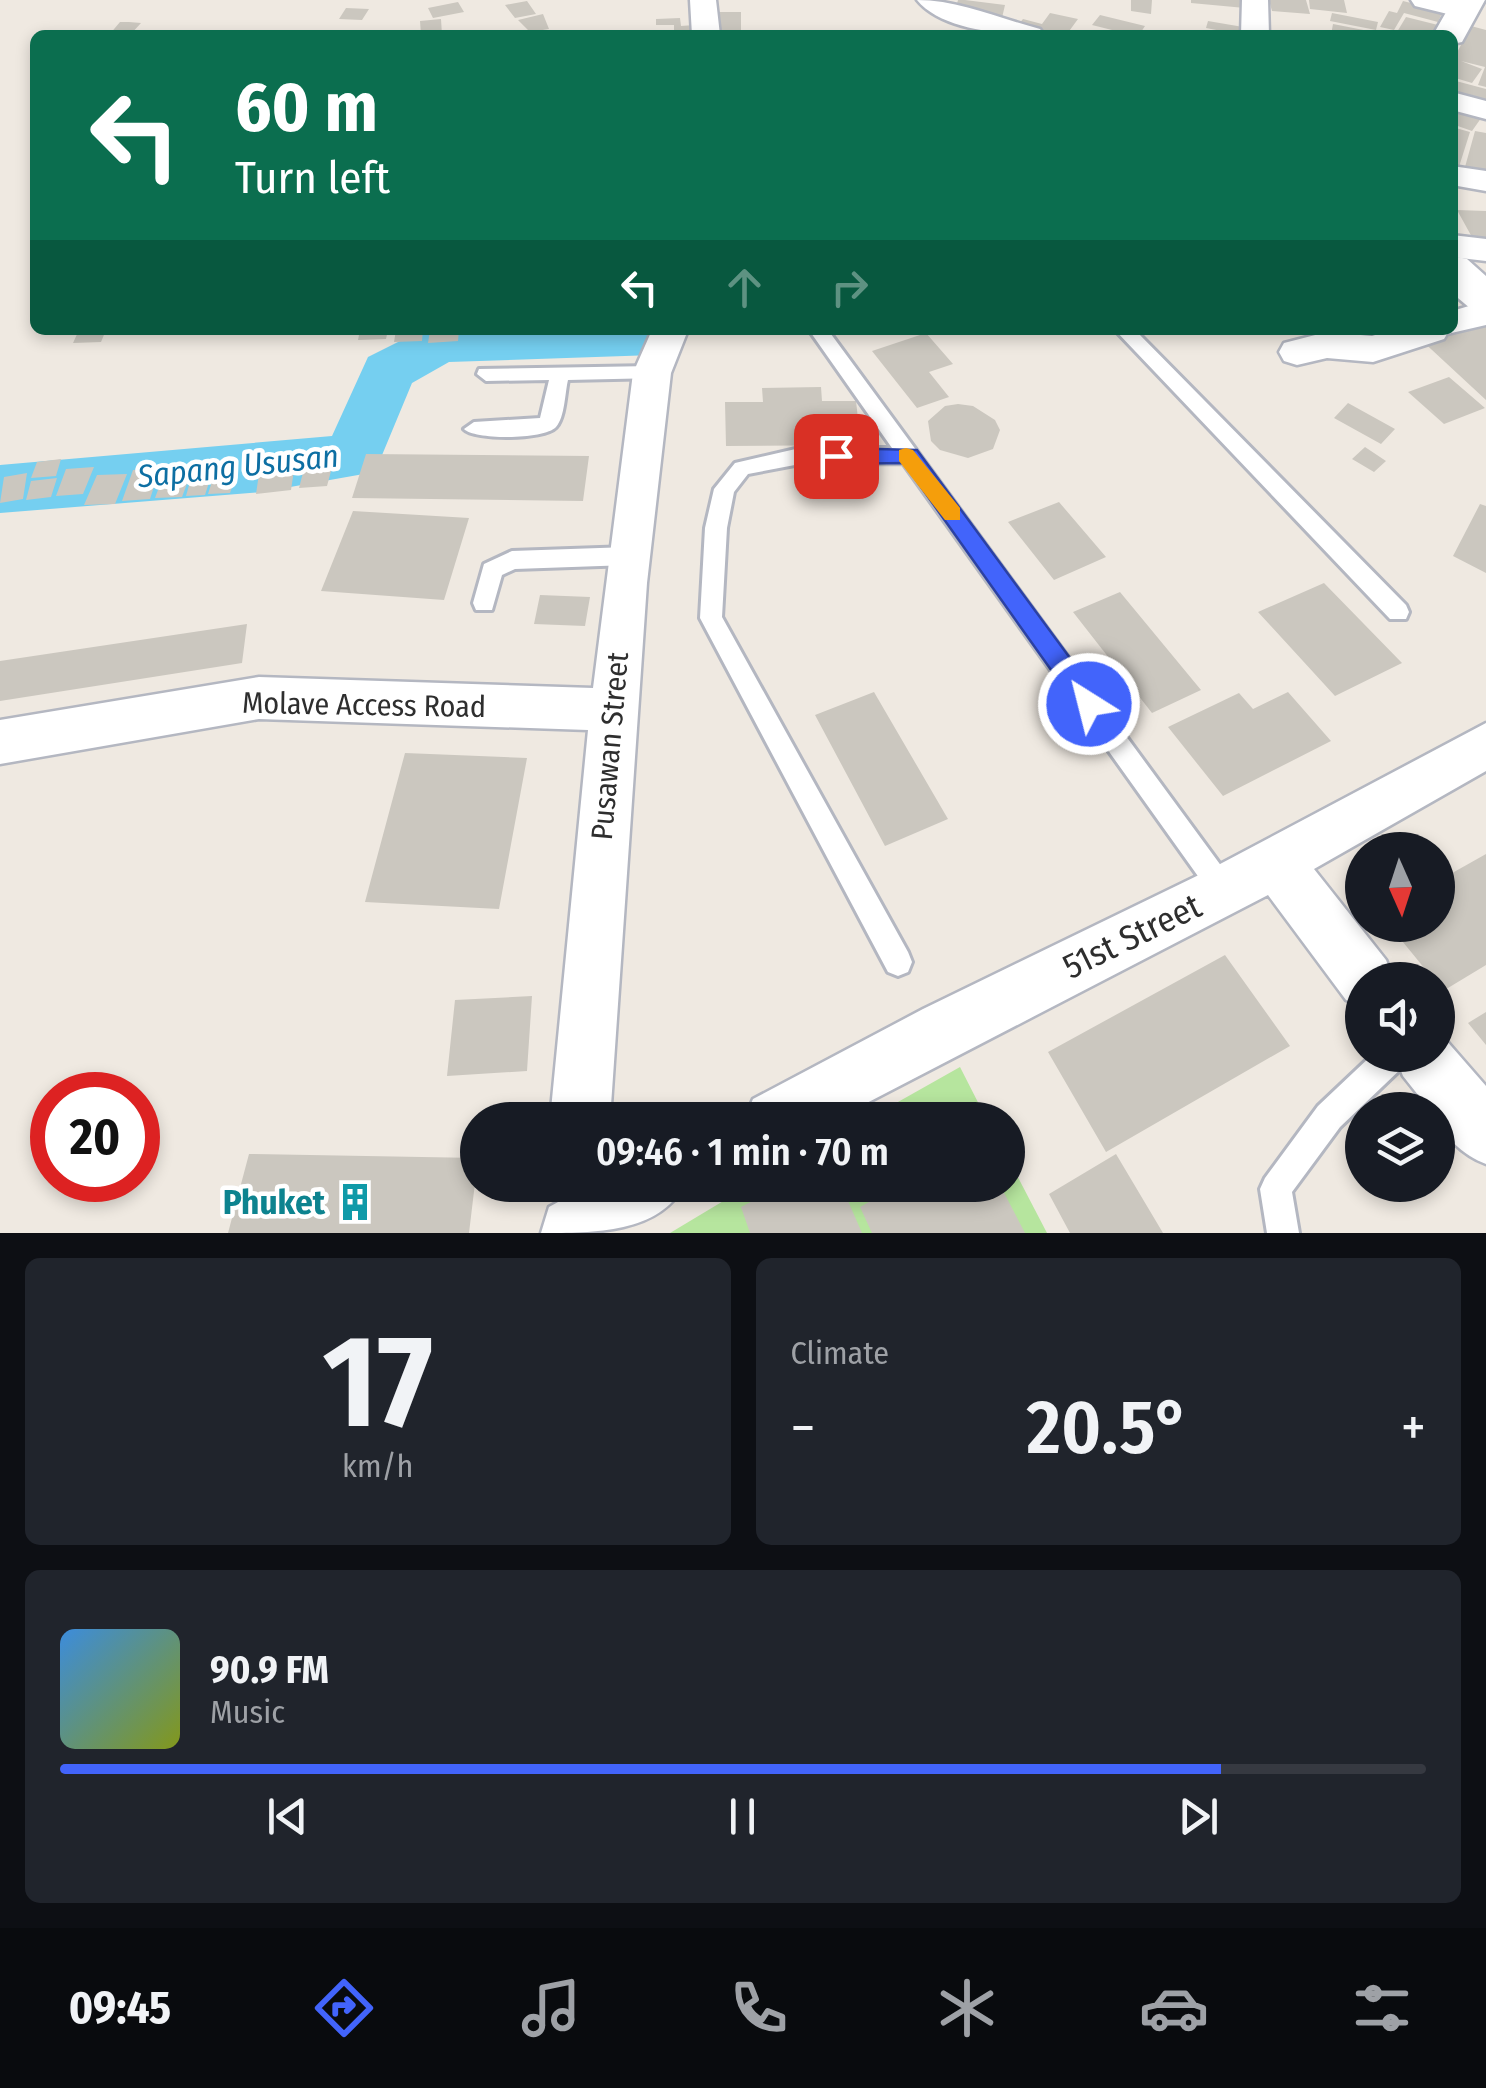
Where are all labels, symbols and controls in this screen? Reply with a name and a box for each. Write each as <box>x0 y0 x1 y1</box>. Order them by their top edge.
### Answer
text: 60 m <box>235 66 378 150</box>
icon: left <box>70 70 200 200</box>
text: Turn left <box>235 151 390 205</box>
icon: left <box>612 260 667 315</box>
icon: ahead <box>717 260 772 315</box>
icon: right <box>822 260 877 315</box>
pin <box>794 414 879 499</box>
icon: arrive <box>809 429 864 484</box>
water label: Sapang Ususan <box>134 437 341 496</box>
street label: Pusawan Street <box>584 650 636 841</box>
position arrow <box>1037 652 1141 756</box>
street label: Molave Access Road <box>242 685 486 725</box>
north arrow <box>1345 832 1455 942</box>
map controls <box>1345 832 1455 1202</box>
street label: 51st Street <box>1056 884 1209 987</box>
button: sound <box>1345 962 1455 1072</box>
speed limit sign: 20 <box>30 1072 160 1202</box>
button: layers <box>1345 1092 1455 1202</box>
text: 09:46 · 1 min · 70 m <box>596 1129 889 1175</box>
place label: Phuket <box>223 1181 326 1223</box>
building icon: Phuket <box>334 1181 376 1223</box>
text: 17 <box>323 1304 433 1460</box>
text: Climate <box>791 1334 889 1372</box>
text: 20.5° <box>1027 1383 1190 1473</box>
text: − <box>791 1395 815 1461</box>
text: + <box>1401 1395 1426 1461</box>
text: km/h <box>342 1447 413 1485</box>
text: 90.9 FM <box>210 1647 329 1693</box>
text: Music <box>210 1693 285 1731</box>
icon: previous <box>260 1789 315 1844</box>
icon: pause <box>715 1789 770 1844</box>
icon: next <box>1171 1789 1226 1844</box>
icon: directions <box>309 1973 379 2043</box>
icon: music <box>516 1973 586 2043</box>
icon: phone <box>724 1973 794 2043</box>
icon: climate <box>932 1973 1002 2043</box>
icon: car <box>1139 1973 1209 2043</box>
icon: filters <box>1347 1973 1417 2043</box>
text: 09:45 <box>69 1981 171 2035</box>

